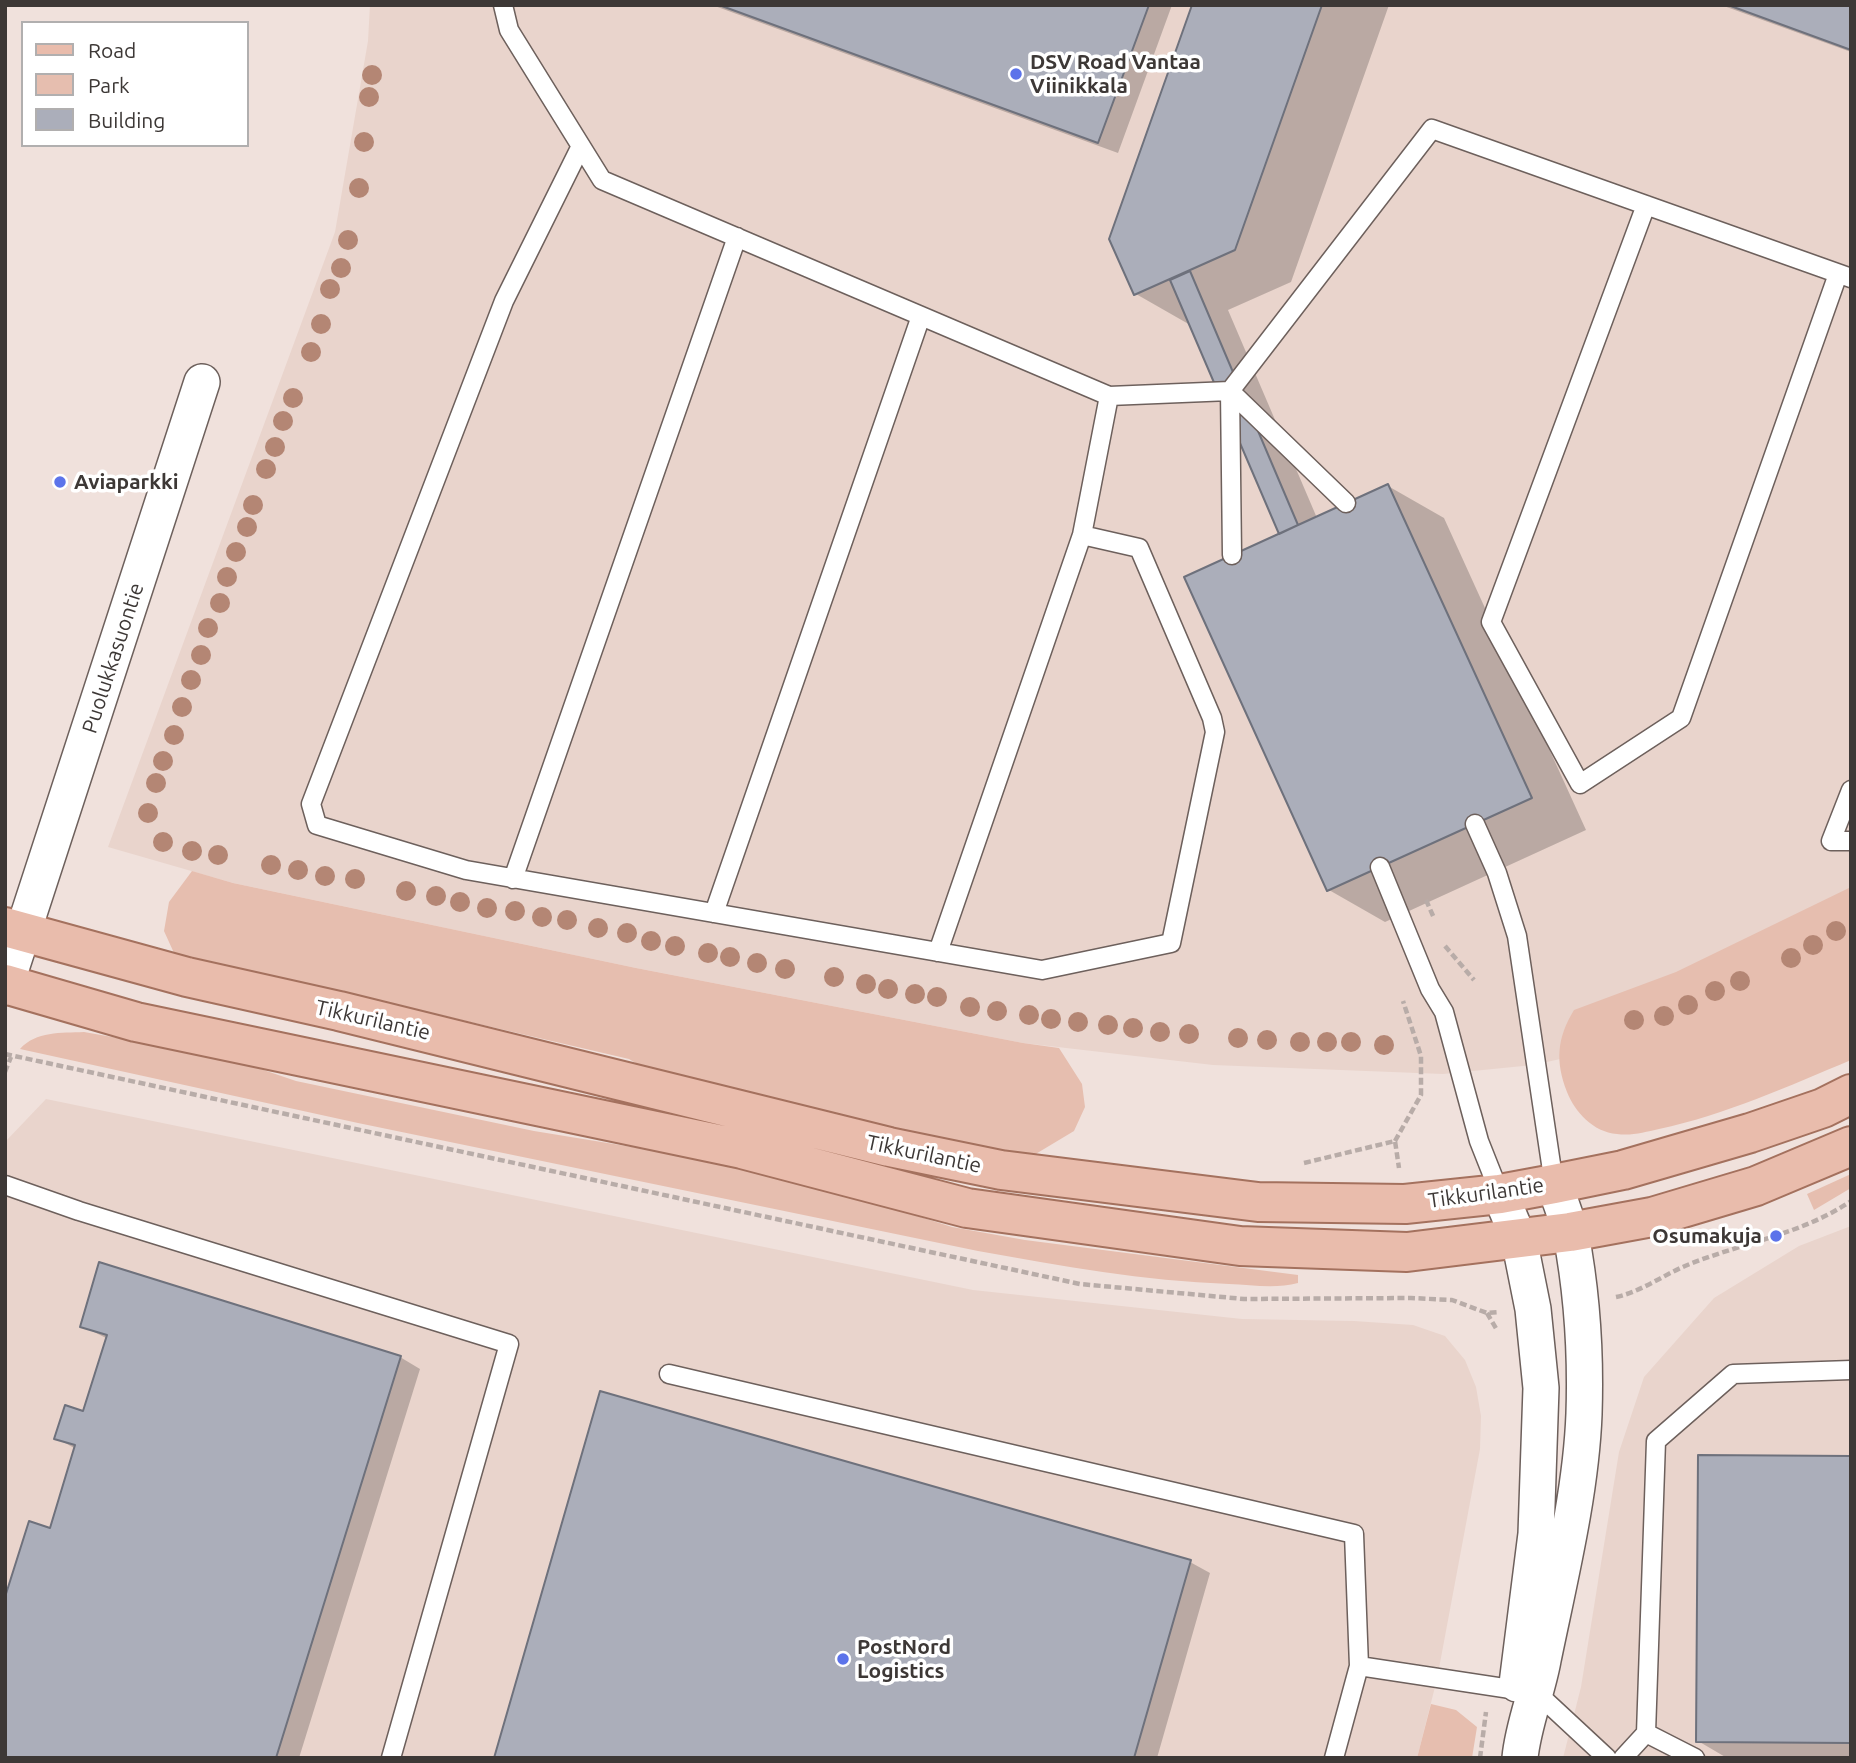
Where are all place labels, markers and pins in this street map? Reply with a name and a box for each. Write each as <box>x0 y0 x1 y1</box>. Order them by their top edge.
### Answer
place label: DSV Road Vantaa Viinikkala <box>1030 49 1201 99</box>
marker: DSV Road Vantaa Viinikkala <box>1008 66 1024 82</box>
place label: Aviaparkki <box>74 469 179 495</box>
marker: Aviaparkki <box>52 474 68 490</box>
place label: Osumakuja <box>1652 1223 1762 1249</box>
marker: Osumakuja <box>1768 1228 1784 1244</box>
place label: PostNord Logistics <box>857 1634 951 1684</box>
marker: PostNord Logistics <box>835 1651 851 1667</box>

